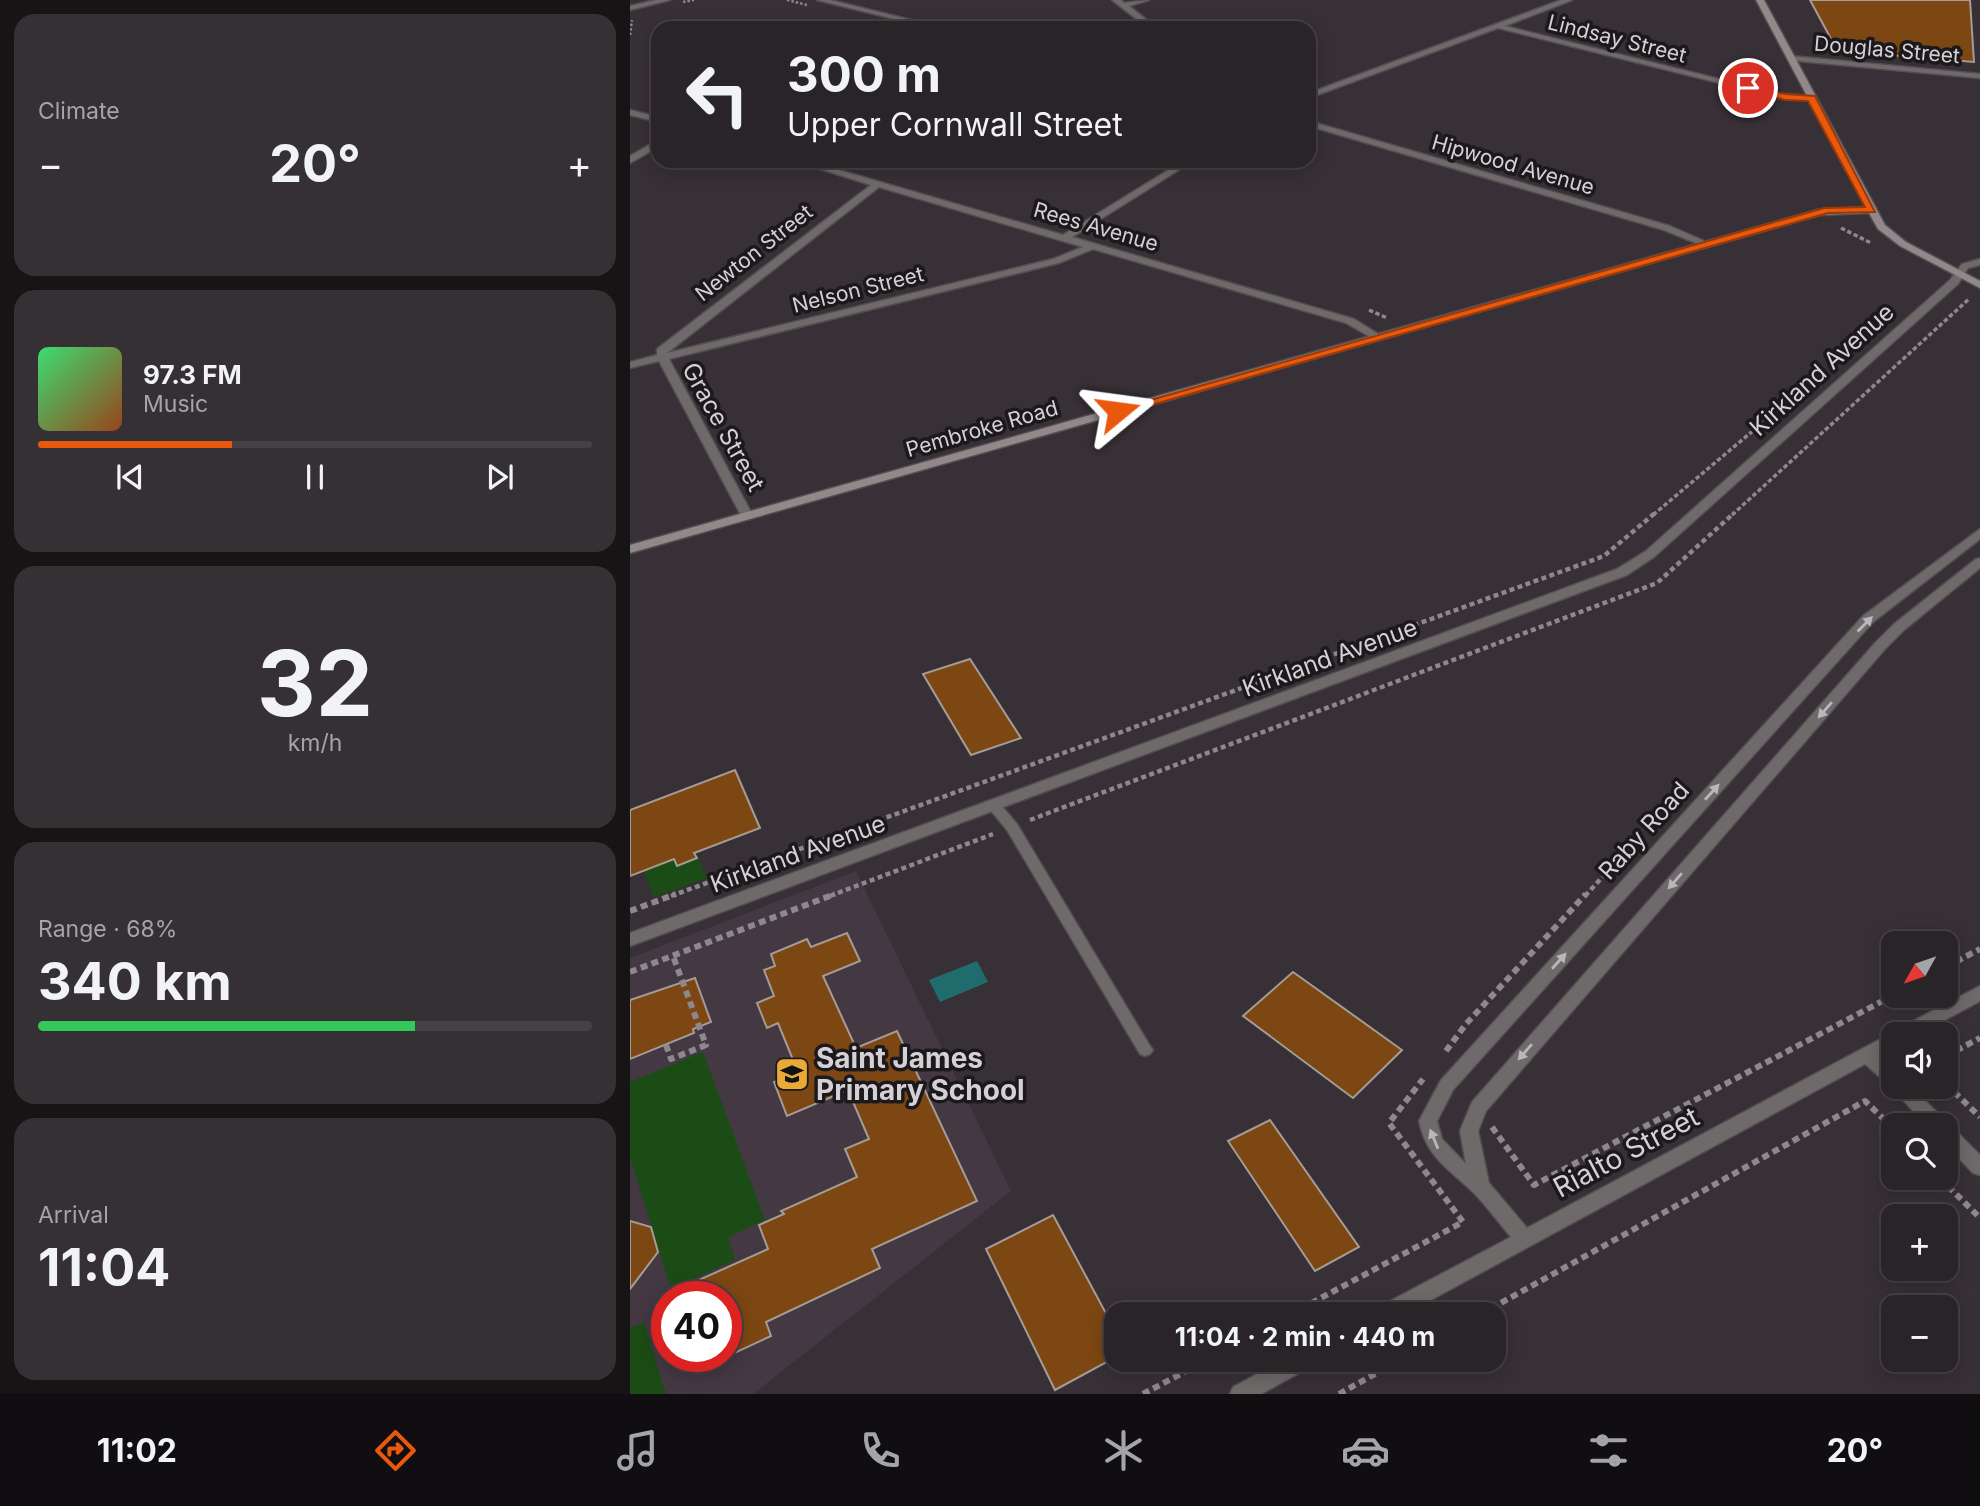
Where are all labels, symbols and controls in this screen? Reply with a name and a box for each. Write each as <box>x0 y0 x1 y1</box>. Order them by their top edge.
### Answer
street label: Lindsay Street <box>1545 9 1689 68</box>
street label: Douglas Street <box>1813 31 1961 68</box>
text: 300 m <box>787 45 941 104</box>
icon: left <box>672 49 763 140</box>
pin <box>1718 58 1778 118</box>
icon: arrive <box>1729 69 1767 107</box>
text: Climate <box>38 97 120 125</box>
text: Upper Cornwall Street <box>787 105 1123 144</box>
street label: Hipwood Avenue <box>1429 129 1597 200</box>
text: 20° <box>269 132 361 195</box>
text: − <box>38 141 63 187</box>
text: + <box>567 141 592 187</box>
street label: Rees Avenue <box>1031 197 1161 256</box>
street label: Newton Street <box>690 199 817 306</box>
street label: Nelson Street <box>790 261 926 318</box>
street label: Kirkland Avenue <box>1744 297 1900 442</box>
street label: Grace Street <box>676 357 771 496</box>
text: 97.3 FM <box>143 359 242 390</box>
position arrow <box>1081 374 1155 448</box>
text: Music <box>143 390 208 418</box>
street label: Pembroke Road <box>903 395 1061 462</box>
icon: previous <box>111 458 149 496</box>
icon: pause <box>296 458 334 496</box>
icon: next <box>481 458 519 496</box>
street label: Kirkland Avenue <box>1238 612 1421 703</box>
one-way arrow <box>1856 616 1873 632</box>
text: 32 <box>257 628 373 738</box>
one-way arrow <box>1817 701 1833 718</box>
text: km/h <box>288 729 342 757</box>
street label: Raby Road <box>1592 776 1695 885</box>
one-way arrow <box>1703 784 1719 801</box>
street label: Kirkland Avenue <box>706 808 889 899</box>
one-way arrow <box>1667 872 1683 890</box>
text: Range · 68% <box>38 915 177 943</box>
north arrow <box>1881 931 1958 1008</box>
map controls <box>1881 931 1958 1372</box>
text: 340 km <box>38 950 232 1013</box>
one-way arrow <box>1551 952 1567 970</box>
button: sound <box>1881 1022 1958 1099</box>
place label: Saint James Primary School <box>816 1041 1025 1107</box>
one-way arrow <box>1518 1044 1533 1061</box>
school or university icon: Saint James Primary School <box>773 1055 811 1093</box>
street label: Rialto Street <box>1547 1099 1705 1205</box>
button: search <box>1881 1113 1958 1190</box>
one-way arrow <box>1428 1128 1439 1149</box>
text: Arrival <box>38 1201 109 1229</box>
button: + <box>1881 1204 1958 1281</box>
text: 11:04 <box>38 1236 170 1299</box>
speed limit sign: 40 <box>651 1281 742 1372</box>
button: − <box>1881 1295 1958 1372</box>
text: 11:04 · 2 min · 440 m <box>1175 1321 1435 1352</box>
icon: directions <box>371 1426 420 1475</box>
icon: music <box>613 1426 662 1475</box>
icon: phone <box>856 1426 905 1475</box>
icon: climate <box>1099 1426 1148 1475</box>
icon: car <box>1341 1426 1390 1475</box>
icon: filters <box>1584 1426 1633 1475</box>
text: 11:02 <box>97 1431 177 1470</box>
text: 20° <box>1827 1431 1883 1470</box>

